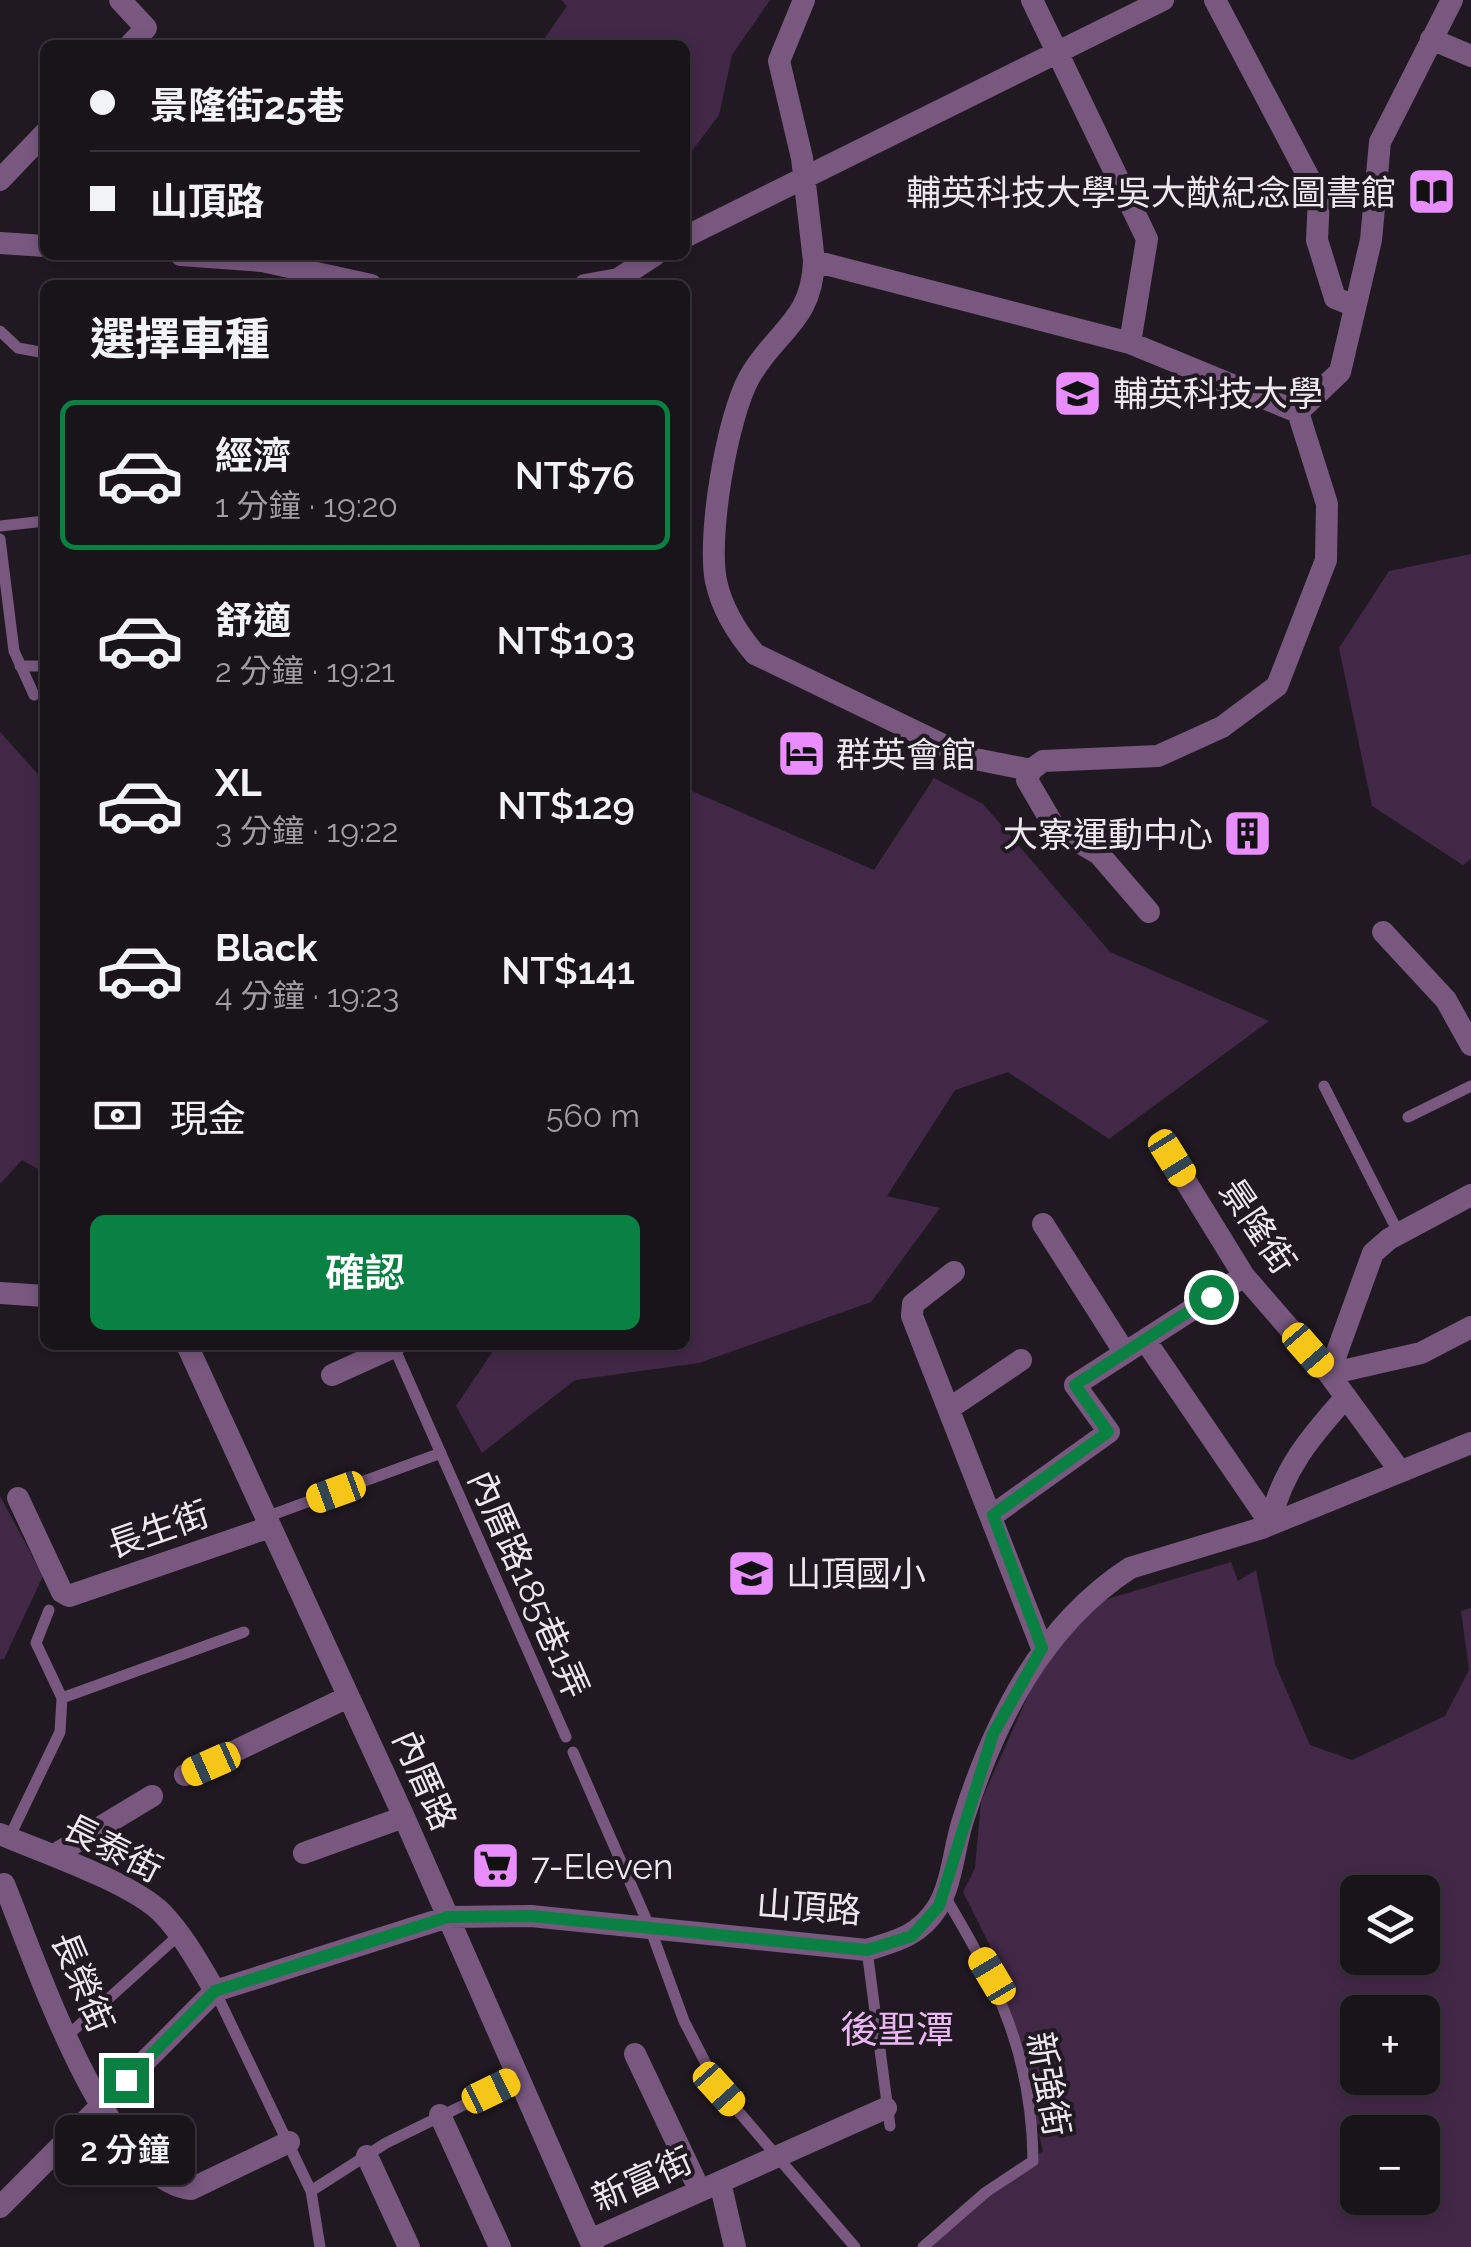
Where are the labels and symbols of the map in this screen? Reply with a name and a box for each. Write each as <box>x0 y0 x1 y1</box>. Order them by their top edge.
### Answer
library icon: 輔英科技大學吳大猷紀念圖書館 <box>1405 166 1457 218</box>
place label: 輔英科技大學吳大猷紀念圖書館 <box>906 172 1396 213</box>
school or university icon: 輔英科技大學 <box>1052 367 1104 419</box>
place label: 輔英科技大學 <box>1113 373 1323 414</box>
hotel icon: 群英會館 <box>775 728 827 780</box>
place label: 群英會館 <box>836 734 976 775</box>
building icon: 大寮運動中心 <box>1222 808 1274 860</box>
place label: 大寮運動中心 <box>1003 814 1213 855</box>
car <box>1143 1125 1201 1191</box>
street label: 景隆街 <box>1212 1171 1304 1281</box>
route start <box>1189 1275 1234 1320</box>
car <box>1277 1318 1339 1382</box>
street label: 內厝路185巷1弄 <box>460 1464 598 1704</box>
car <box>303 1468 369 1516</box>
street label: 長生街 <box>102 1493 214 1565</box>
school or university icon: 山頂國小 <box>725 1547 777 1599</box>
place label: 山頂國小 <box>786 1553 926 1594</box>
street label: 內厝路 <box>385 1724 465 1836</box>
car <box>177 1738 245 1790</box>
street label: 長泰街 <box>57 1806 169 1890</box>
supermarket icon: 7-Eleven <box>470 1840 522 1892</box>
place label: 7-Eleven <box>531 1846 673 1887</box>
street label: 山頂路 <box>755 1883 863 1931</box>
street label: 長榮街 <box>44 1926 122 2038</box>
car <box>964 1943 1020 2009</box>
district label: 後聖潭 <box>840 2007 954 2052</box>
street label: 新強街 <box>1020 2029 1078 2139</box>
car <box>688 2057 750 2121</box>
route end <box>104 2058 149 2103</box>
car <box>457 2064 525 2118</box>
callout: 2 分鐘 <box>56 2115 196 2185</box>
street label: 新富街 <box>586 2139 698 2219</box>

